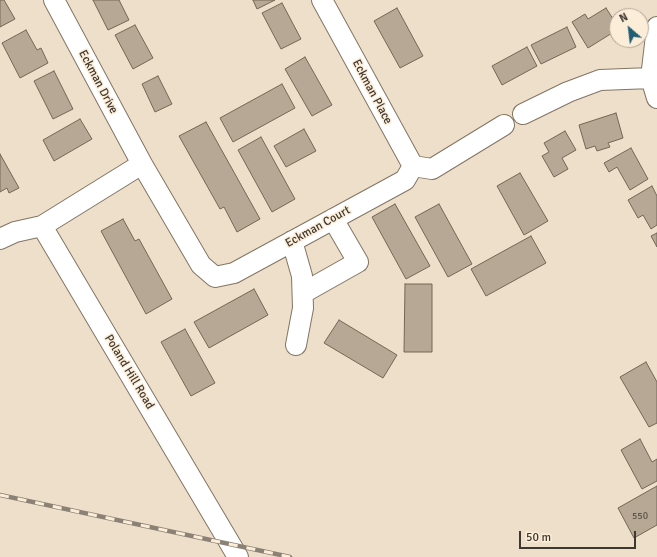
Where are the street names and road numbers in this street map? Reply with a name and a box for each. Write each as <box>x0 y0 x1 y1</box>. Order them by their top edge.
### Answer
street label: Eckman Drive <box>75 48 121 116</box>
street label: Eckman Place <box>349 57 395 127</box>
street label: Eckman Court <box>283 203 353 251</box>
street label: Poland Hill Road <box>101 332 157 412</box>

